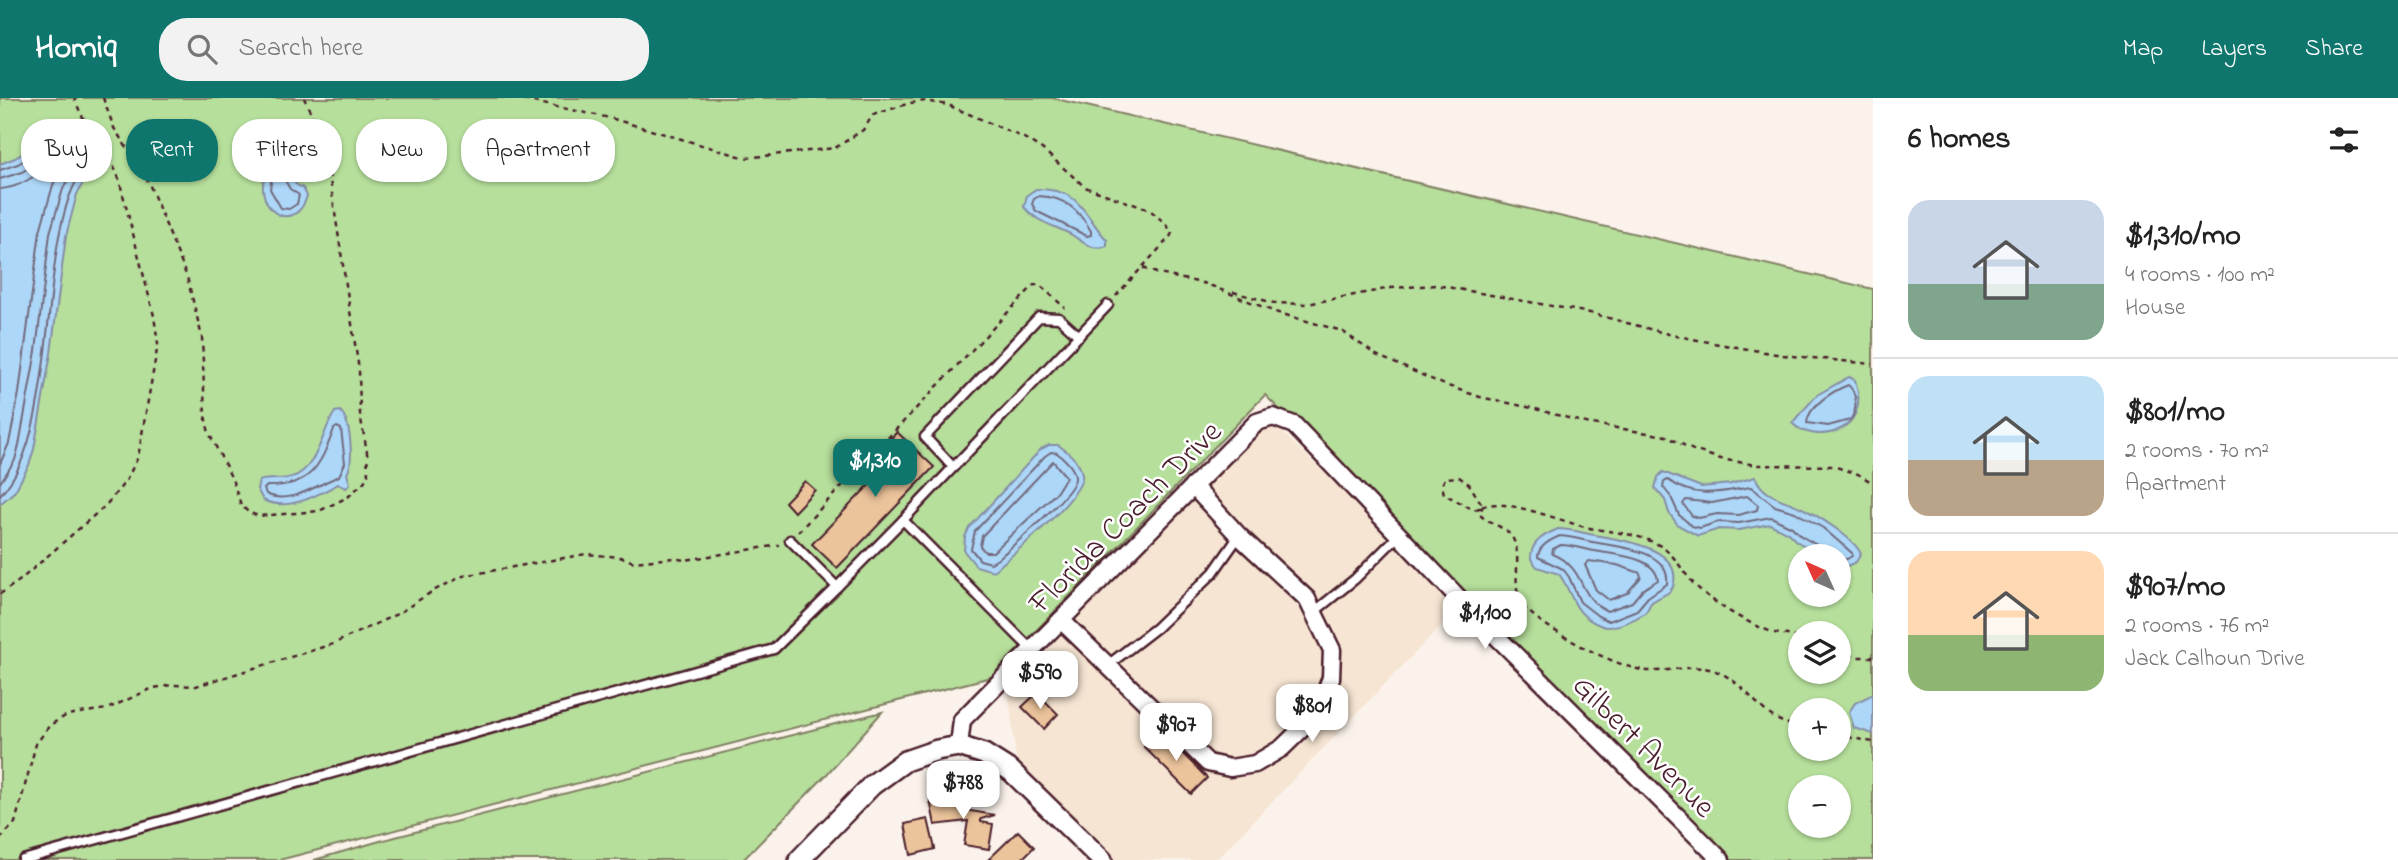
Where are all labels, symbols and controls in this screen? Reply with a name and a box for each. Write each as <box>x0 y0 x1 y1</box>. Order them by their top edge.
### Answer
search box <box>159 18 649 81</box>
text: Homiq <box>35 25 117 73</box>
icon: search <box>183 30 221 68</box>
text: Search here <box>239 30 363 68</box>
text: Map <box>2123 32 2163 67</box>
text: Layers <box>2201 32 2267 67</box>
text: Share <box>2305 32 2363 67</box>
text: 6 homes <box>1908 118 2011 162</box>
chip: Buy <box>21 119 112 182</box>
chip: Rent <box>126 119 218 182</box>
chip: Filters <box>232 119 342 182</box>
chip: New <box>356 119 447 182</box>
chip: Apartment <box>461 119 615 182</box>
icon: filters <box>2325 121 2363 159</box>
text: $1,310/mo <box>2125 215 2241 259</box>
icon: home <box>1964 228 2048 312</box>
text: 4 rooms · 100 m² <box>2125 259 2275 292</box>
text: House <box>2125 292 2185 325</box>
text: $801/mo <box>2125 391 2225 435</box>
icon: home <box>1964 404 2048 488</box>
street label: Florida Coach Drive <box>1018 410 1235 627</box>
text: 2 rooms · 70 m² <box>2125 435 2269 468</box>
pin: $1,310 <box>818 440 932 499</box>
text: $1,310 <box>849 445 901 478</box>
text: Apartment <box>2125 468 2226 501</box>
north arrow <box>1788 544 1852 607</box>
map controls <box>1788 544 1851 838</box>
text: $907/mo <box>2125 566 2226 610</box>
icon: home <box>1964 579 2048 663</box>
pin: $1,100 <box>1428 592 1542 651</box>
text: $1,100 <box>1459 597 1511 630</box>
text: 2 rooms · 76 m² <box>2125 610 2269 643</box>
button: layers <box>1788 621 1851 684</box>
text: Jack Calhoun Drive <box>2125 643 2305 676</box>
pin: $590 <box>999 652 1081 711</box>
text: $590 <box>1018 657 1062 690</box>
street label: Gilbert Avenue <box>1560 665 1726 831</box>
pin: $801 <box>1271 684 1353 744</box>
text: $801 <box>1292 690 1332 723</box>
button: + <box>1788 698 1851 761</box>
pin: $907 <box>1135 704 1217 763</box>
text: $907 <box>1156 709 1196 742</box>
pin: $788 <box>922 762 1004 821</box>
text: $788 <box>943 767 983 800</box>
button: − <box>1788 775 1851 838</box>

